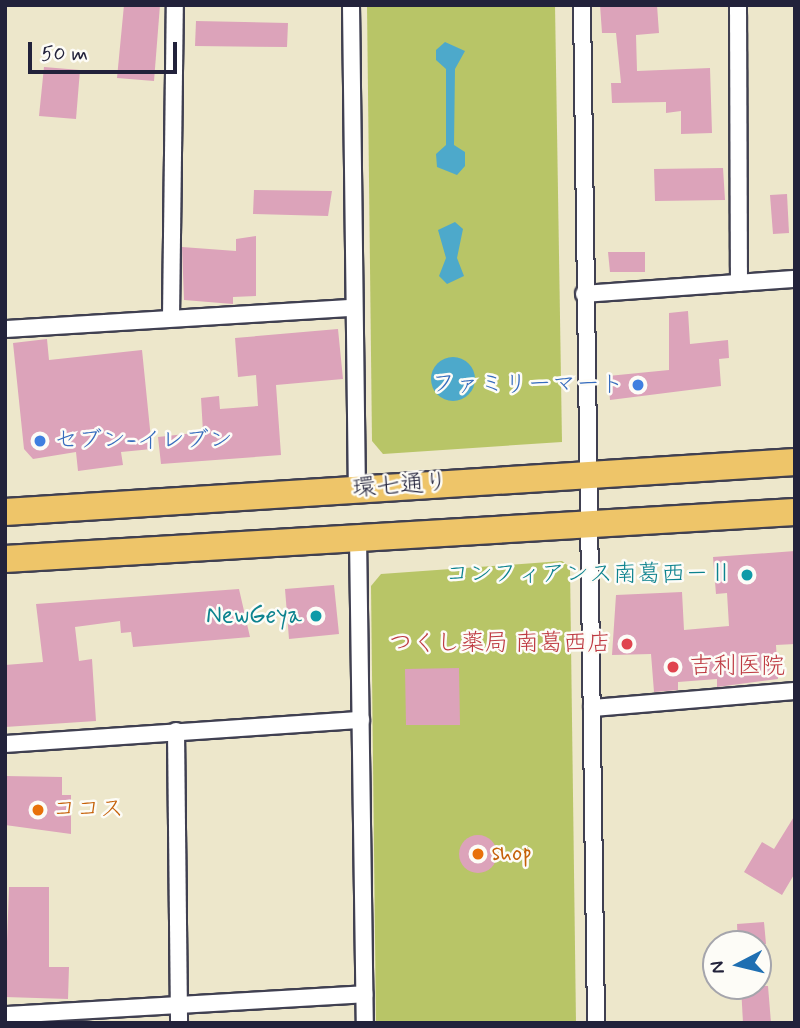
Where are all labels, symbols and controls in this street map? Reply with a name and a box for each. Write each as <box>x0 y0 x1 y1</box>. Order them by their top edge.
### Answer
scale bar <box>32 28 180 72</box>
text: 50 m <box>41 40 88 68</box>
place label: ファミリーマート <box>432 371 624 399</box>
marker: ファミリーマート <box>630 377 646 393</box>
place label: セブン-イレブン <box>54 427 233 455</box>
marker: セブン-イレブン <box>32 433 48 449</box>
street label: 環七通り <box>351 468 449 504</box>
place label: コンフィアンス南葛西－Ⅱ <box>445 561 733 589</box>
marker: コンフィアンス南葛西－Ⅱ <box>739 567 755 583</box>
place label: NewGeya <box>206 602 302 630</box>
marker: NewGeya <box>308 608 324 624</box>
place label: つくし薬局 南葛西店 <box>389 630 611 658</box>
marker: つくし薬局 南葛西店 <box>617 634 637 654</box>
place label: 吉利医院 <box>689 653 785 681</box>
marker: 吉利医院 <box>663 657 683 677</box>
place label: ココス <box>52 796 124 824</box>
marker: ココス <box>30 802 46 818</box>
place label: shop <box>492 840 532 868</box>
marker: shop <box>470 846 486 862</box>
north arrow <box>702 930 772 1000</box>
text: N <box>704 960 731 975</box>

